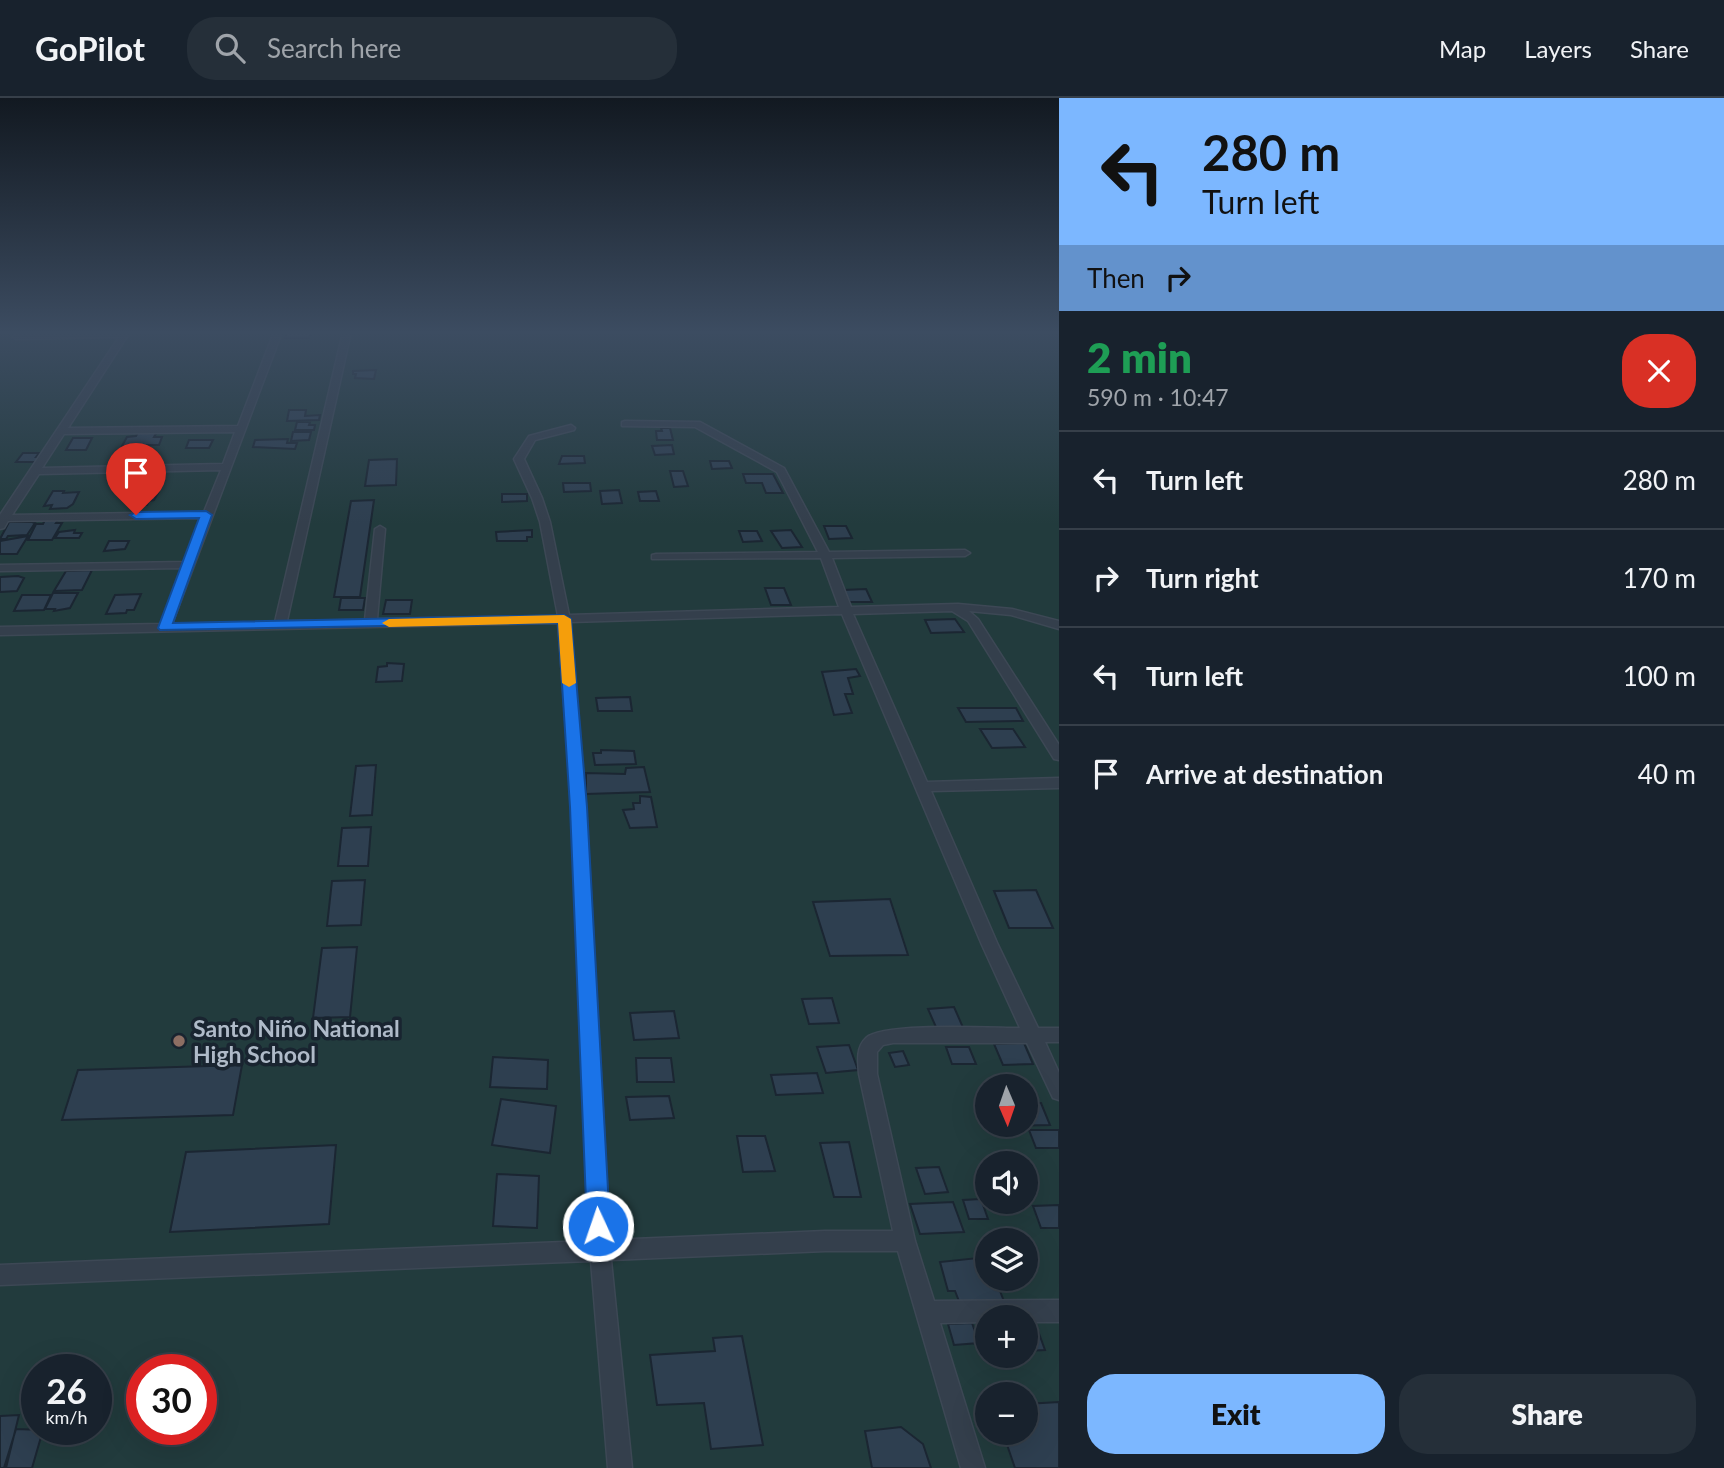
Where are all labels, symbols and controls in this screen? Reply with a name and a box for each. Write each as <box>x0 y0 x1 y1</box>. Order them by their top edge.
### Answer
search box <box>187 17 677 80</box>
text: GoPilot <box>35 28 145 68</box>
icon: search <box>211 29 249 67</box>
text: Search here <box>267 32 401 64</box>
text: Map <box>1439 34 1486 63</box>
text: Layers <box>1524 34 1592 63</box>
text: Share <box>1630 34 1689 63</box>
text: 280 m <box>1202 123 1340 181</box>
icon: left <box>1087 126 1178 217</box>
text: Turn left <box>1202 182 1319 221</box>
icon: right <box>1159 259 1197 297</box>
text: Then <box>1087 262 1145 294</box>
text: 2 min <box>1087 332 1192 382</box>
button: close <box>1622 334 1696 408</box>
text: 590 m · 10:47 <box>1087 383 1229 411</box>
pin <box>106 443 166 515</box>
icon: arrive <box>117 454 155 492</box>
icon: left <box>1087 461 1125 499</box>
text: Turn left <box>1146 464 1243 496</box>
text: 280 m <box>1623 464 1696 496</box>
icon: right <box>1087 559 1125 597</box>
text: Turn right <box>1146 562 1259 594</box>
text: 170 m <box>1623 562 1696 594</box>
icon: left <box>1087 657 1125 695</box>
text: Turn left <box>1146 660 1243 692</box>
text: 100 m <box>1623 660 1696 692</box>
icon: arrive <box>1087 755 1125 793</box>
text: Arrive at destination <box>1146 758 1383 790</box>
text: 40 m <box>1638 758 1696 790</box>
place label: Santo Niño National High School <box>193 1014 400 1068</box>
marker: Santo Niño National High School <box>171 1033 187 1049</box>
north arrow <box>975 1074 1038 1138</box>
map controls <box>975 1074 1038 1445</box>
button: sound <box>975 1151 1038 1214</box>
position arrow <box>561 1189 635 1263</box>
button: layers <box>975 1228 1038 1291</box>
button: + <box>975 1305 1038 1368</box>
speed limit sign: 30 <box>126 1354 217 1445</box>
text: 26 <box>46 1369 87 1411</box>
button: Exit <box>1087 1374 1385 1454</box>
button: Share <box>1399 1374 1696 1454</box>
button: − <box>975 1382 1038 1445</box>
text: km/h <box>45 1406 88 1428</box>

